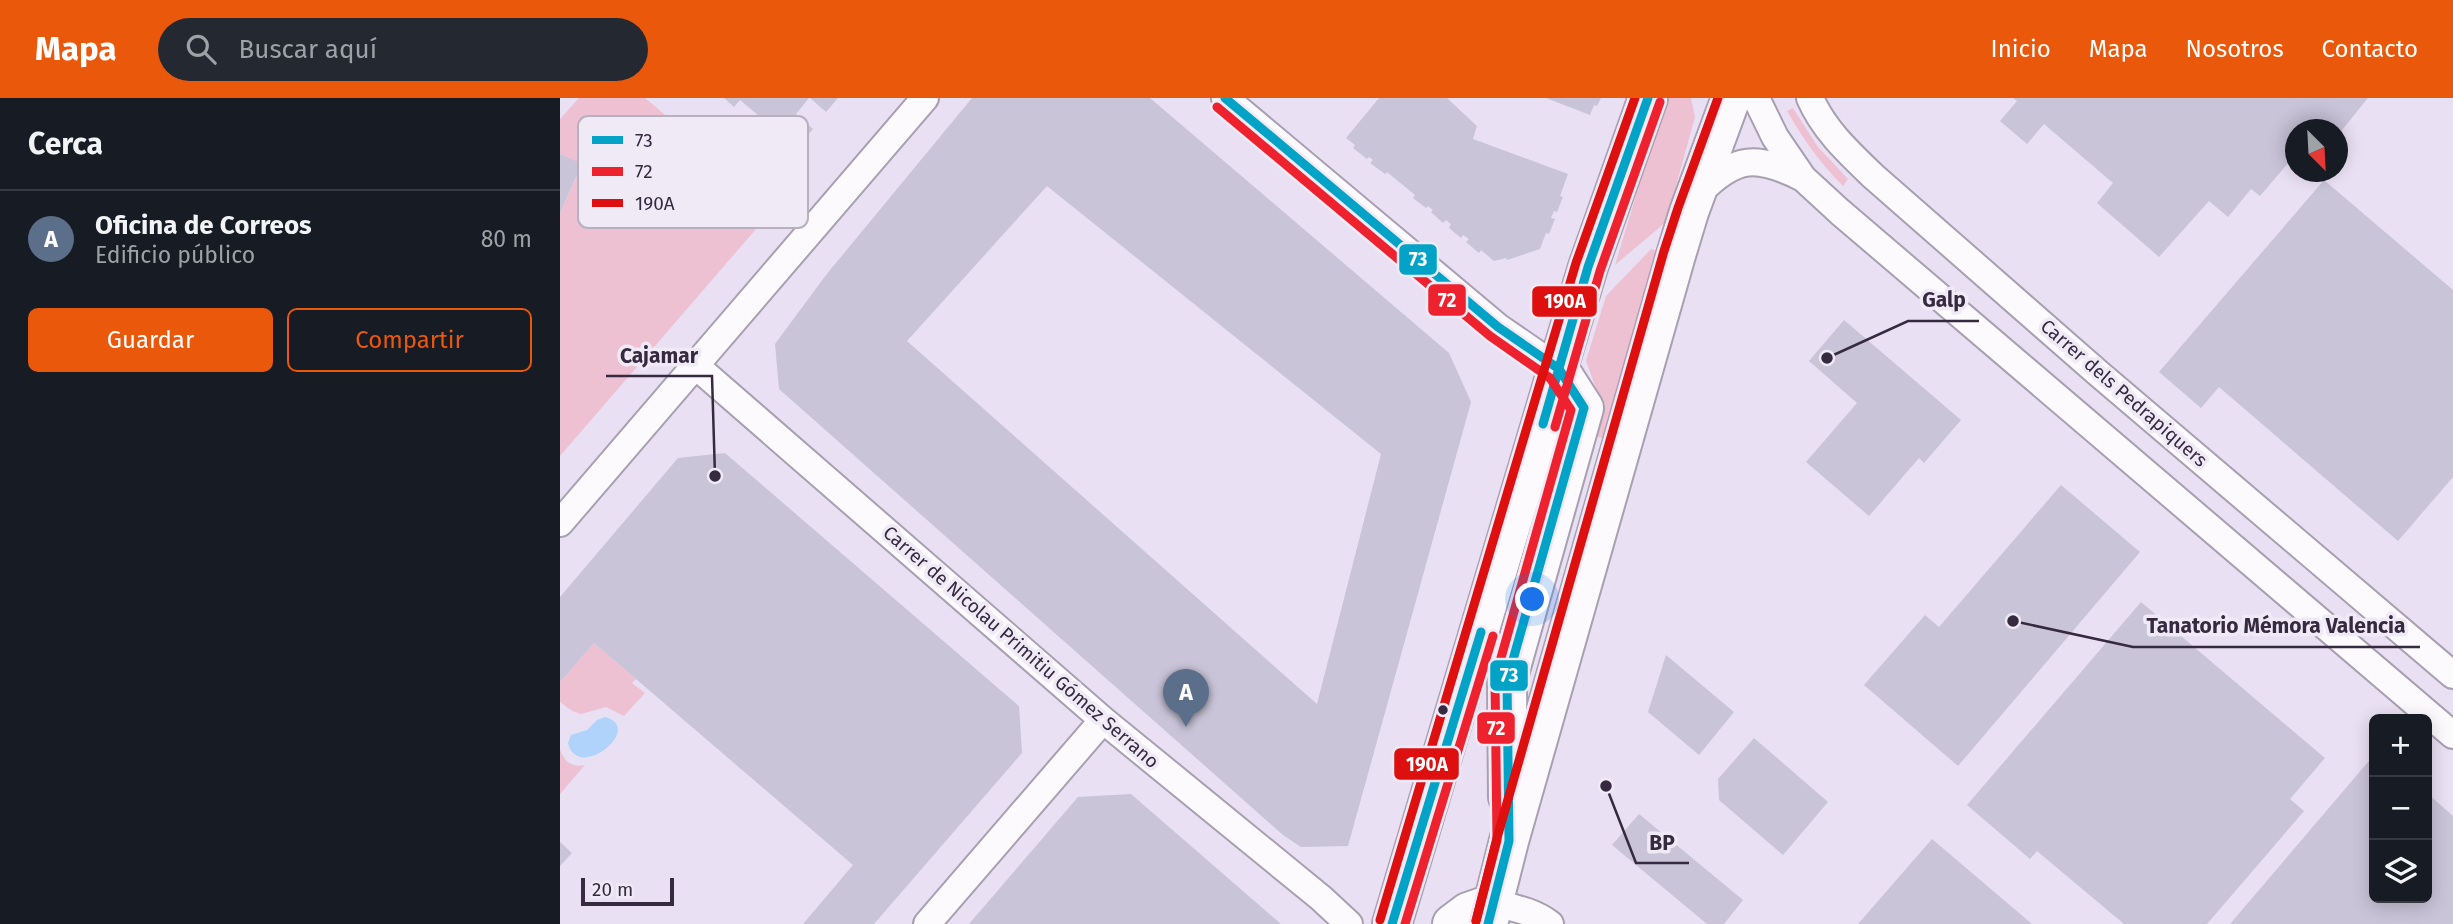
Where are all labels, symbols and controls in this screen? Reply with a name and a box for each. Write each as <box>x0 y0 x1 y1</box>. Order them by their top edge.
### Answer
search box <box>158 18 648 81</box>
text: Mapa <box>35 29 116 69</box>
icon: search <box>182 30 220 68</box>
text: Buscar aquí <box>238 34 377 65</box>
text: Inicio <box>1991 35 2051 63</box>
text: Mapa <box>2089 35 2148 63</box>
text: Nosotros <box>2186 35 2284 63</box>
text: Contacto <box>2322 35 2418 63</box>
legend <box>578 116 808 228</box>
north arrow <box>2285 119 2348 182</box>
text: Cerca <box>28 126 103 162</box>
text: 73 <box>635 129 653 152</box>
text: 72 <box>635 160 653 183</box>
text: 190A <box>635 192 675 215</box>
text: Oficina de Correos <box>95 210 312 241</box>
text: A <box>44 225 58 253</box>
text: 80 m <box>481 225 532 253</box>
text: Edificio público <box>95 241 255 269</box>
line badge: 73 <box>1398 243 1438 276</box>
text: 73 <box>1409 248 1427 271</box>
callout: Galp <box>1908 279 1979 321</box>
line badge: 72 <box>1427 283 1467 317</box>
line badge: 190A <box>1531 285 1598 318</box>
text: Galp <box>1922 287 1966 313</box>
text: 72 <box>1438 289 1456 312</box>
text: 190A <box>1544 290 1587 313</box>
button: Guardar <box>28 308 273 372</box>
button: Compartir <box>287 308 532 372</box>
street label: Carrer dels Pedrapiquers <box>2036 314 2212 472</box>
callout: Cajamar <box>606 334 712 376</box>
text: Cajamar <box>620 343 699 369</box>
street label: Carrer de Nicolau Primitiu Gómez Serrano <box>878 521 1164 773</box>
your location <box>1515 582 1549 616</box>
callout: Tanatorio Mémora Valencia <box>2133 605 2420 647</box>
text: Tanatorio Mémora Valencia <box>2146 613 2406 639</box>
line badge: 73 <box>1489 659 1529 692</box>
text: 73 <box>1500 664 1518 687</box>
pin: A <box>1163 669 1209 727</box>
unlabelled marker <box>1436 703 1450 717</box>
line badge: 72 <box>1476 711 1516 745</box>
map controls <box>2369 714 2432 903</box>
button: + <box>2369 714 2432 777</box>
text: 72 <box>1487 717 1505 740</box>
line badge: 190A <box>1393 747 1460 781</box>
text: 190A <box>1406 753 1449 776</box>
button: − <box>2369 777 2432 840</box>
callout: BP <box>1636 821 1689 863</box>
text: BP <box>1649 830 1675 856</box>
button: layers <box>2369 840 2432 903</box>
scale bar <box>581 875 674 907</box>
text: 20 m <box>592 878 633 901</box>

